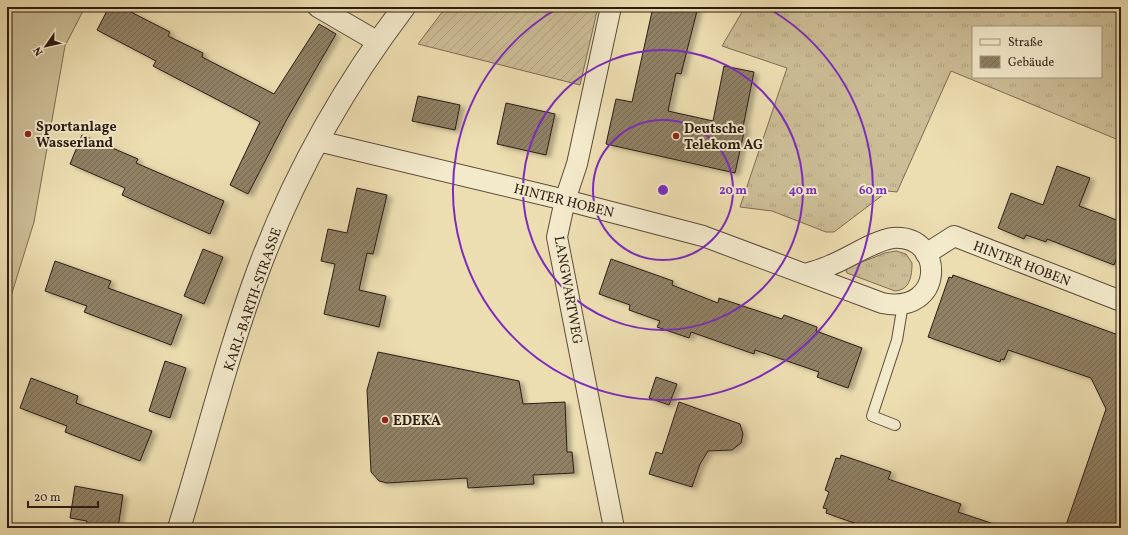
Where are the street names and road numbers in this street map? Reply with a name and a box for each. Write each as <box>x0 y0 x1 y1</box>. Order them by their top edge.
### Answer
street label: HINTER HOBEN <box>511 180 616 223</box>
street label: KARL-BARTH-STRASSE <box>220 225 287 374</box>
street label: LANGWARTWEG <box>549 235 586 346</box>
street label: HINTER HOBEN <box>970 237 1073 292</box>

